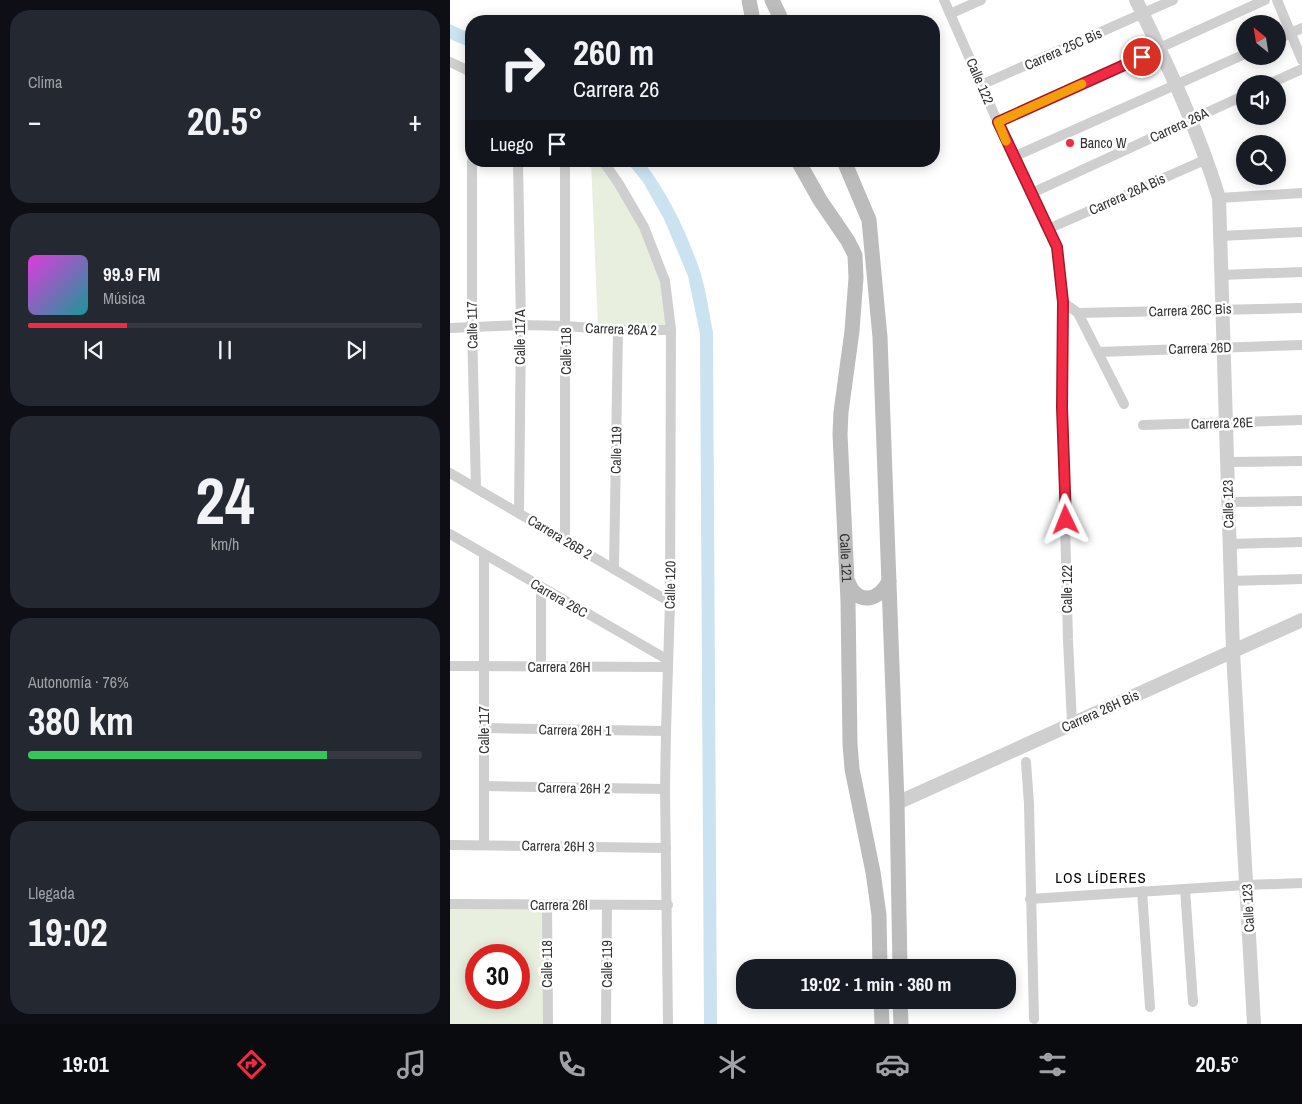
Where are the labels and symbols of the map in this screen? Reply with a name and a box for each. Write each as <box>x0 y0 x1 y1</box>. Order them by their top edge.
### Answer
north arrow <box>1236 15 1286 65</box>
street label: Carrera 25C Bis <box>1021 24 1105 74</box>
pin <box>1121 36 1163 78</box>
street label: Calle 122 <box>962 55 998 107</box>
street label: Carrera 26A <box>1147 103 1211 146</box>
place label: Banco W <box>1080 134 1127 152</box>
marker: Banco W <box>1064 137 1076 149</box>
street label: Carrera 26A Bis <box>1086 169 1168 219</box>
street label: Carrera 26C Bis <box>1148 300 1232 320</box>
street label: Calle 117 <box>463 301 481 349</box>
street label: Calle 117A <box>511 309 529 365</box>
street label: Carrera 26A 2 <box>585 319 657 339</box>
street label: Calle 118 <box>557 327 575 375</box>
street label: Carrera 26D <box>1168 338 1232 358</box>
street label: Carrera 26E <box>1190 413 1254 433</box>
street label: Calle 119 <box>607 426 625 474</box>
street label: Calle 123 <box>1219 480 1237 528</box>
position arrow <box>1039 493 1091 545</box>
street label: Carrera 26B 2 <box>524 511 596 563</box>
street label: Calle 121 <box>836 533 856 583</box>
street label: Calle 120 <box>661 561 679 609</box>
street label: Calle 122 <box>1058 565 1076 613</box>
street label: Carrera 26C <box>527 574 591 622</box>
street label: Carrera 26H <box>527 658 591 676</box>
street label: Carrera 26H Bis <box>1058 686 1142 736</box>
street label: Calle 117 <box>475 706 493 754</box>
street label: Carrera 26H 1 <box>538 720 612 740</box>
street label: Carrera 26H 2 <box>537 778 611 798</box>
street label: Carrera 26H 3 <box>521 836 595 856</box>
district label: LOS LÍDERES <box>1055 867 1147 888</box>
street label: Calle 123 <box>1238 883 1258 933</box>
street label: Carrera 26I <box>530 896 588 914</box>
street label: Calle 118 <box>538 940 556 988</box>
street label: Calle 119 <box>598 940 616 988</box>
speed limit sign: 30 <box>465 944 530 1009</box>

